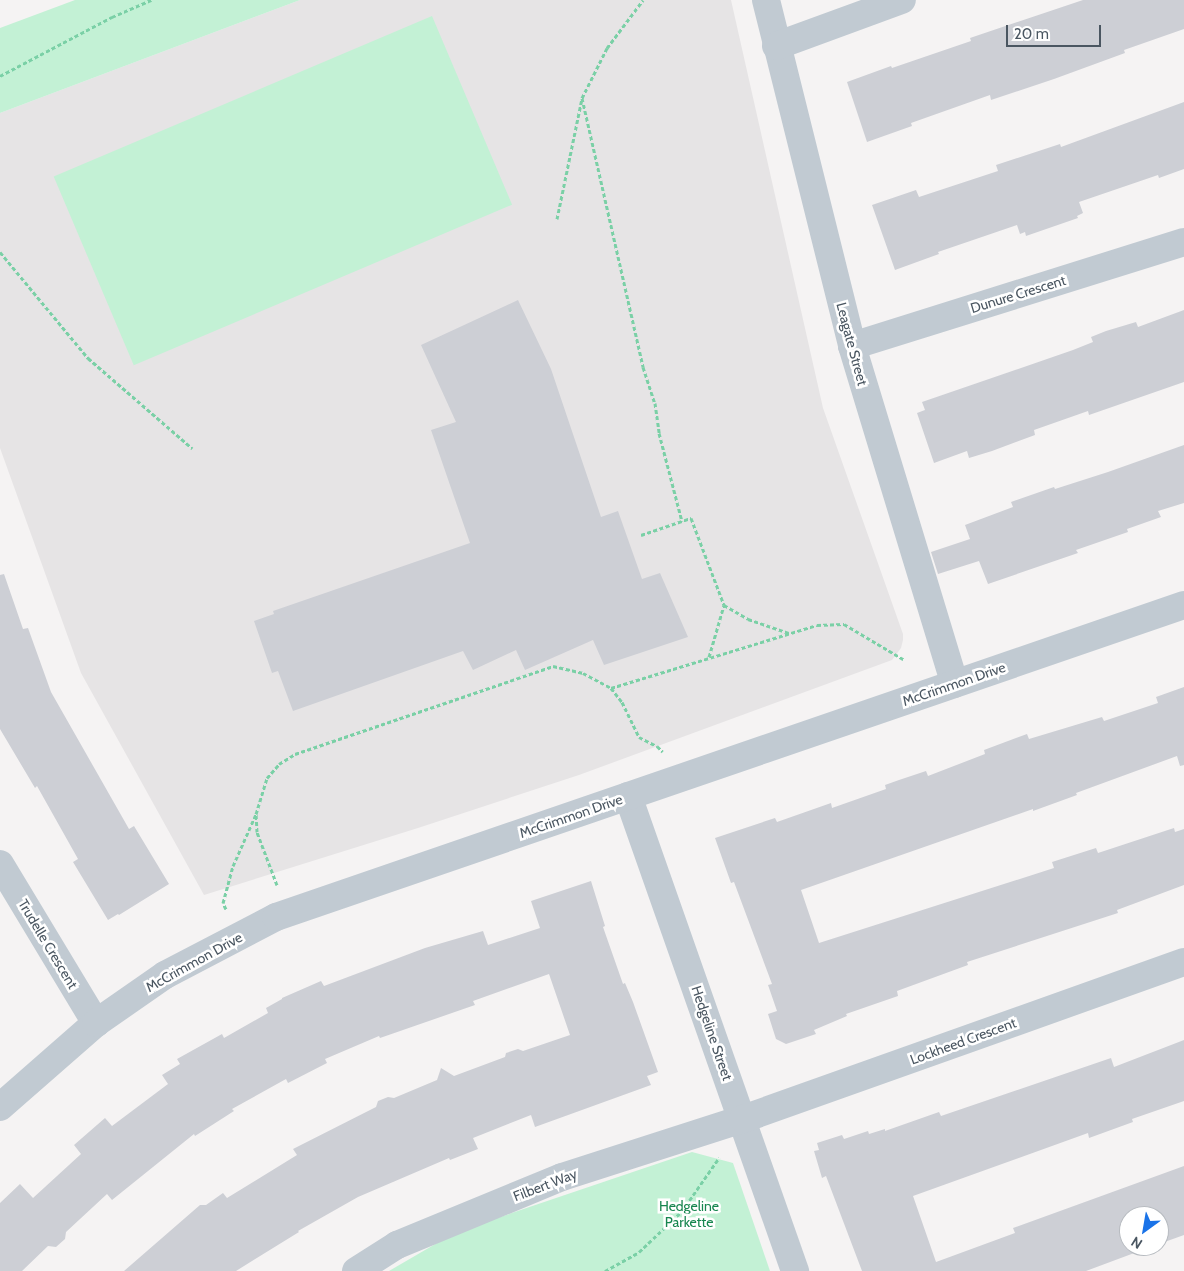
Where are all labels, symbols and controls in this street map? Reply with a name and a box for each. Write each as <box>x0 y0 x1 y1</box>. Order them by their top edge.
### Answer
scale bar <box>1009 15 1104 47</box>
text: 20 m <box>1014 25 1049 43</box>
street label: Dunure Crescent <box>968 272 1068 316</box>
street label: Leagate Street <box>833 301 871 387</box>
street label: McCrimmon Drive <box>900 658 1008 710</box>
street label: McCrimmon Drive <box>517 790 625 842</box>
street label: Trudelle Crescent <box>15 896 81 992</box>
street label: McCrimmon Drive <box>143 928 245 996</box>
street label: Hedgeline Street <box>688 983 736 1083</box>
street label: Lockheed Crescent <box>908 1014 1018 1068</box>
street label: Filbert Way <box>511 1165 579 1205</box>
park label: Hedgeline Parkette <box>659 1198 719 1230</box>
north arrow <box>1119 1206 1169 1256</box>
text: N <box>1128 1233 1146 1253</box>

